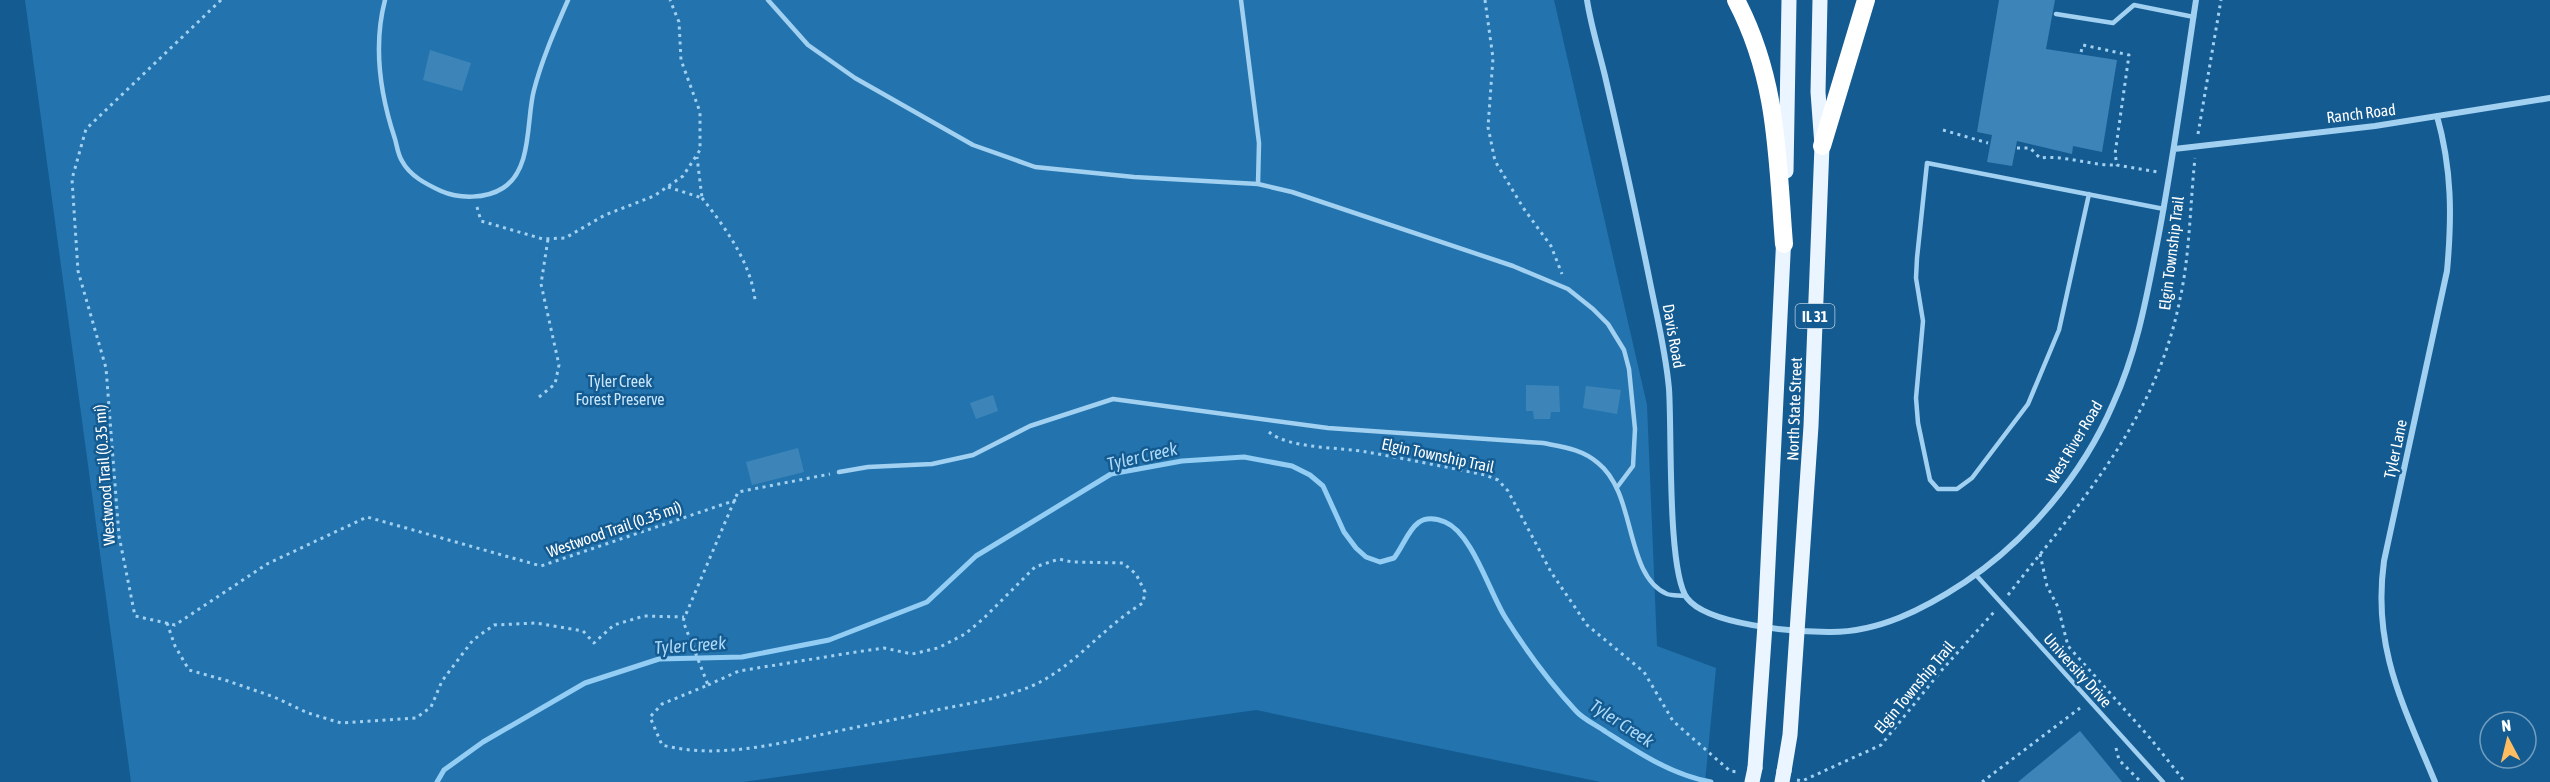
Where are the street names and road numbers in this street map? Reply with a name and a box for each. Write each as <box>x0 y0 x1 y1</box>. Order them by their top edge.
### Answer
street label: Ranch Road <box>2325 100 2397 126</box>
street label: Elgin Township Trail <box>2155 194 2188 311</box>
street label: Davis Road <box>1659 302 1689 370</box>
road number: IL 31 <box>1796 304 1834 328</box>
street label: North State Street <box>1783 356 1805 461</box>
street label: West River Road <box>2042 397 2106 487</box>
street label: Westwood Trail (0.35 mi) <box>90 404 119 546</box>
street label: Tyler Lane <box>2380 418 2411 480</box>
street label: Elgin Township Trail <box>1380 434 1497 477</box>
street label: Westwood Trail (0.35 mi) <box>544 497 684 561</box>
street label: University Drive <box>2039 629 2116 711</box>
street label: Elgin Township Trail <box>1870 637 1959 737</box>

